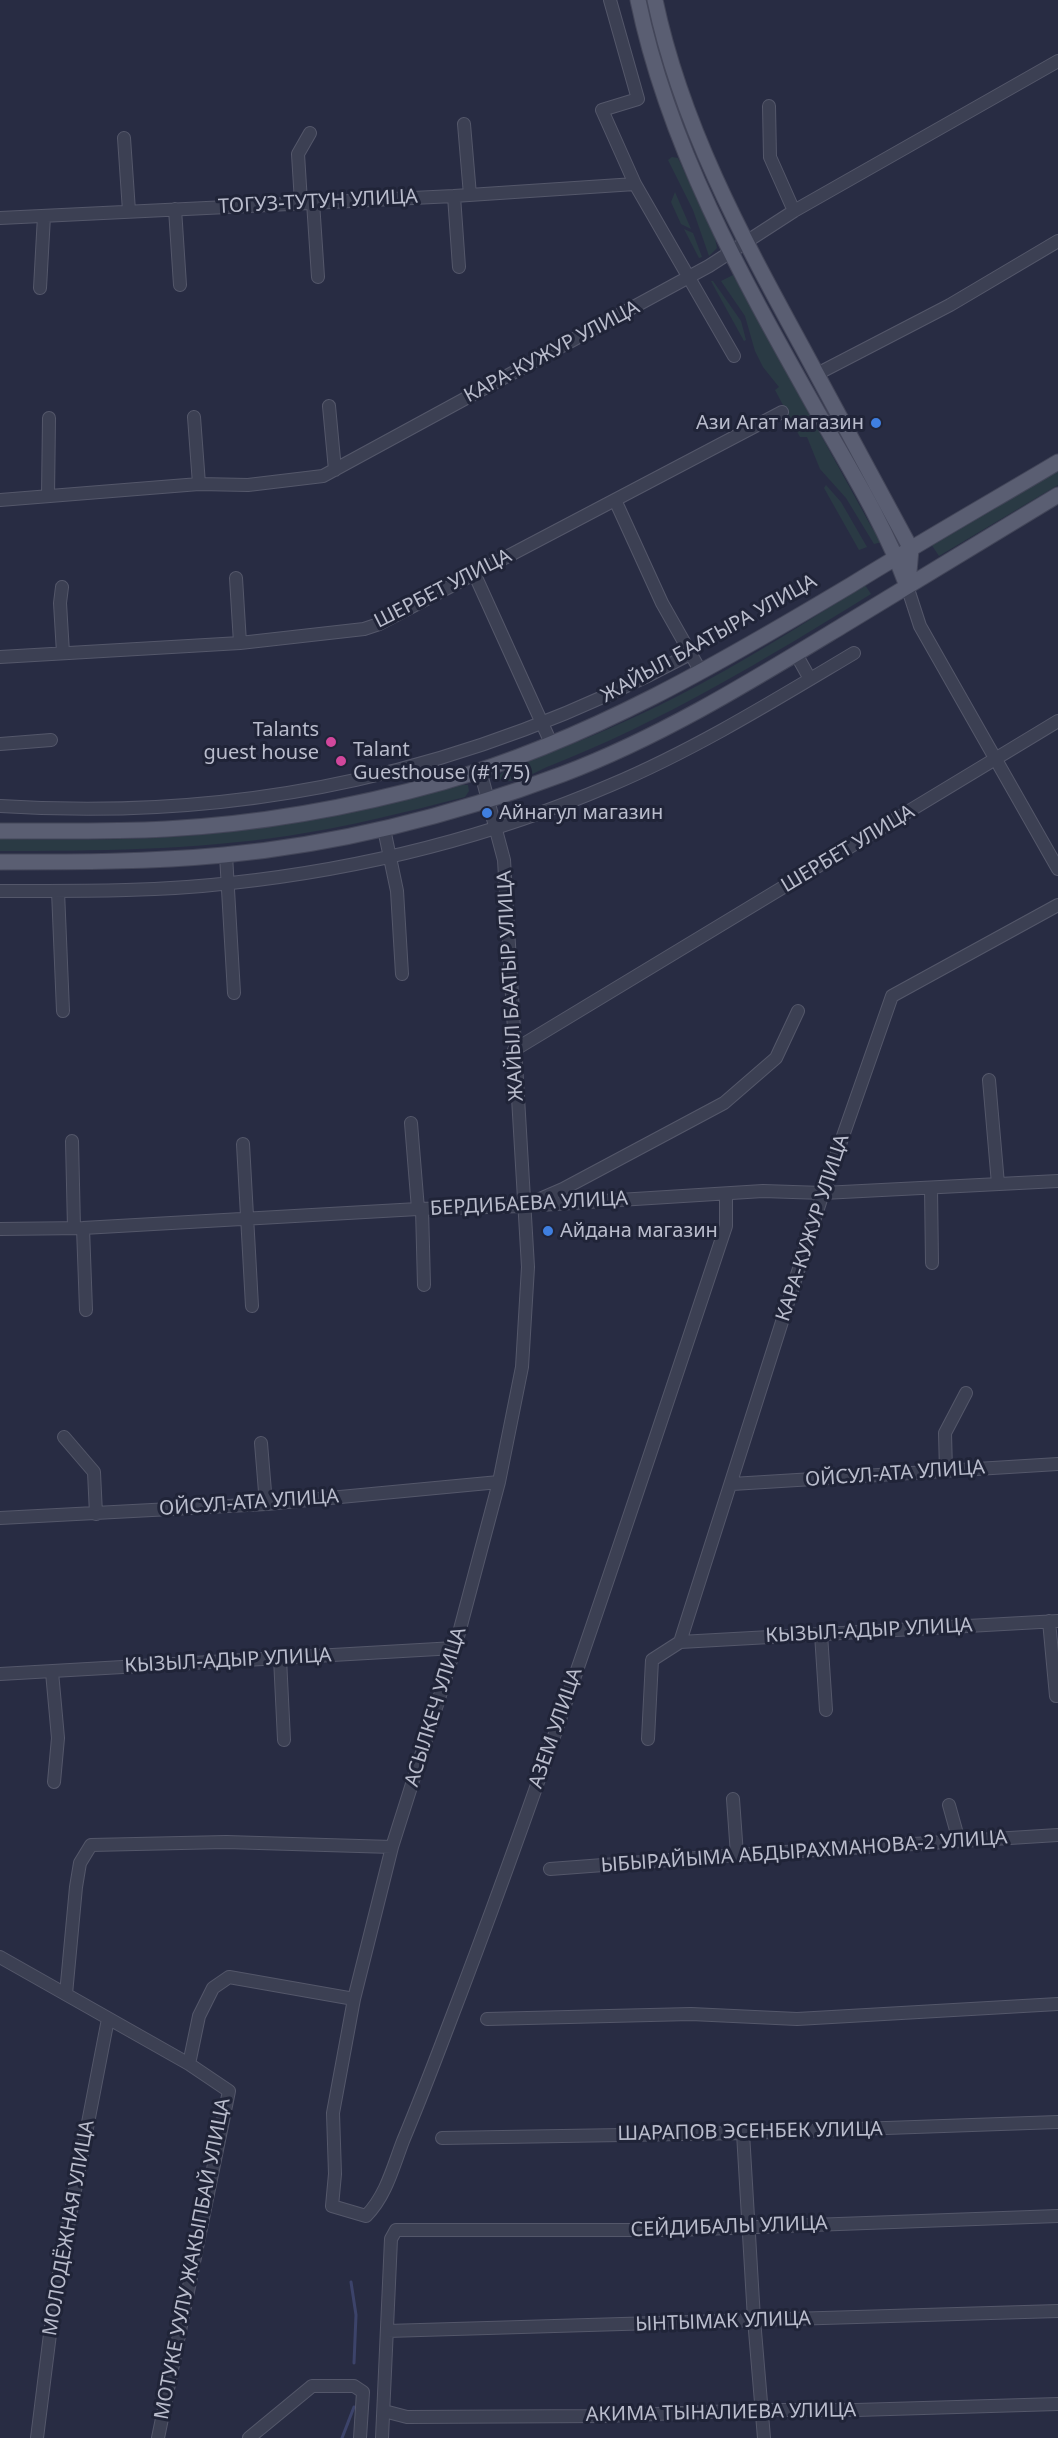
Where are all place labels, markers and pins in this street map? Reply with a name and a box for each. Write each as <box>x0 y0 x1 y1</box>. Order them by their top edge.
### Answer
place label: Ази Агат магазин <box>696 411 864 435</box>
marker: Ази Агат магазин <box>869 416 883 430</box>
place label: Talants guest house <box>203 718 319 765</box>
marker: Talants guest house <box>324 735 338 749</box>
place label: Talant Guesthouse (#175) <box>353 738 530 785</box>
marker: Talant Guesthouse (#175) <box>334 754 348 768</box>
place label: Айнагул магазин <box>499 801 663 825</box>
marker: Айнагул магазин <box>480 806 494 820</box>
place label: Айдана магазин <box>560 1219 718 1243</box>
marker: Айдана магазин <box>541 1224 555 1238</box>

